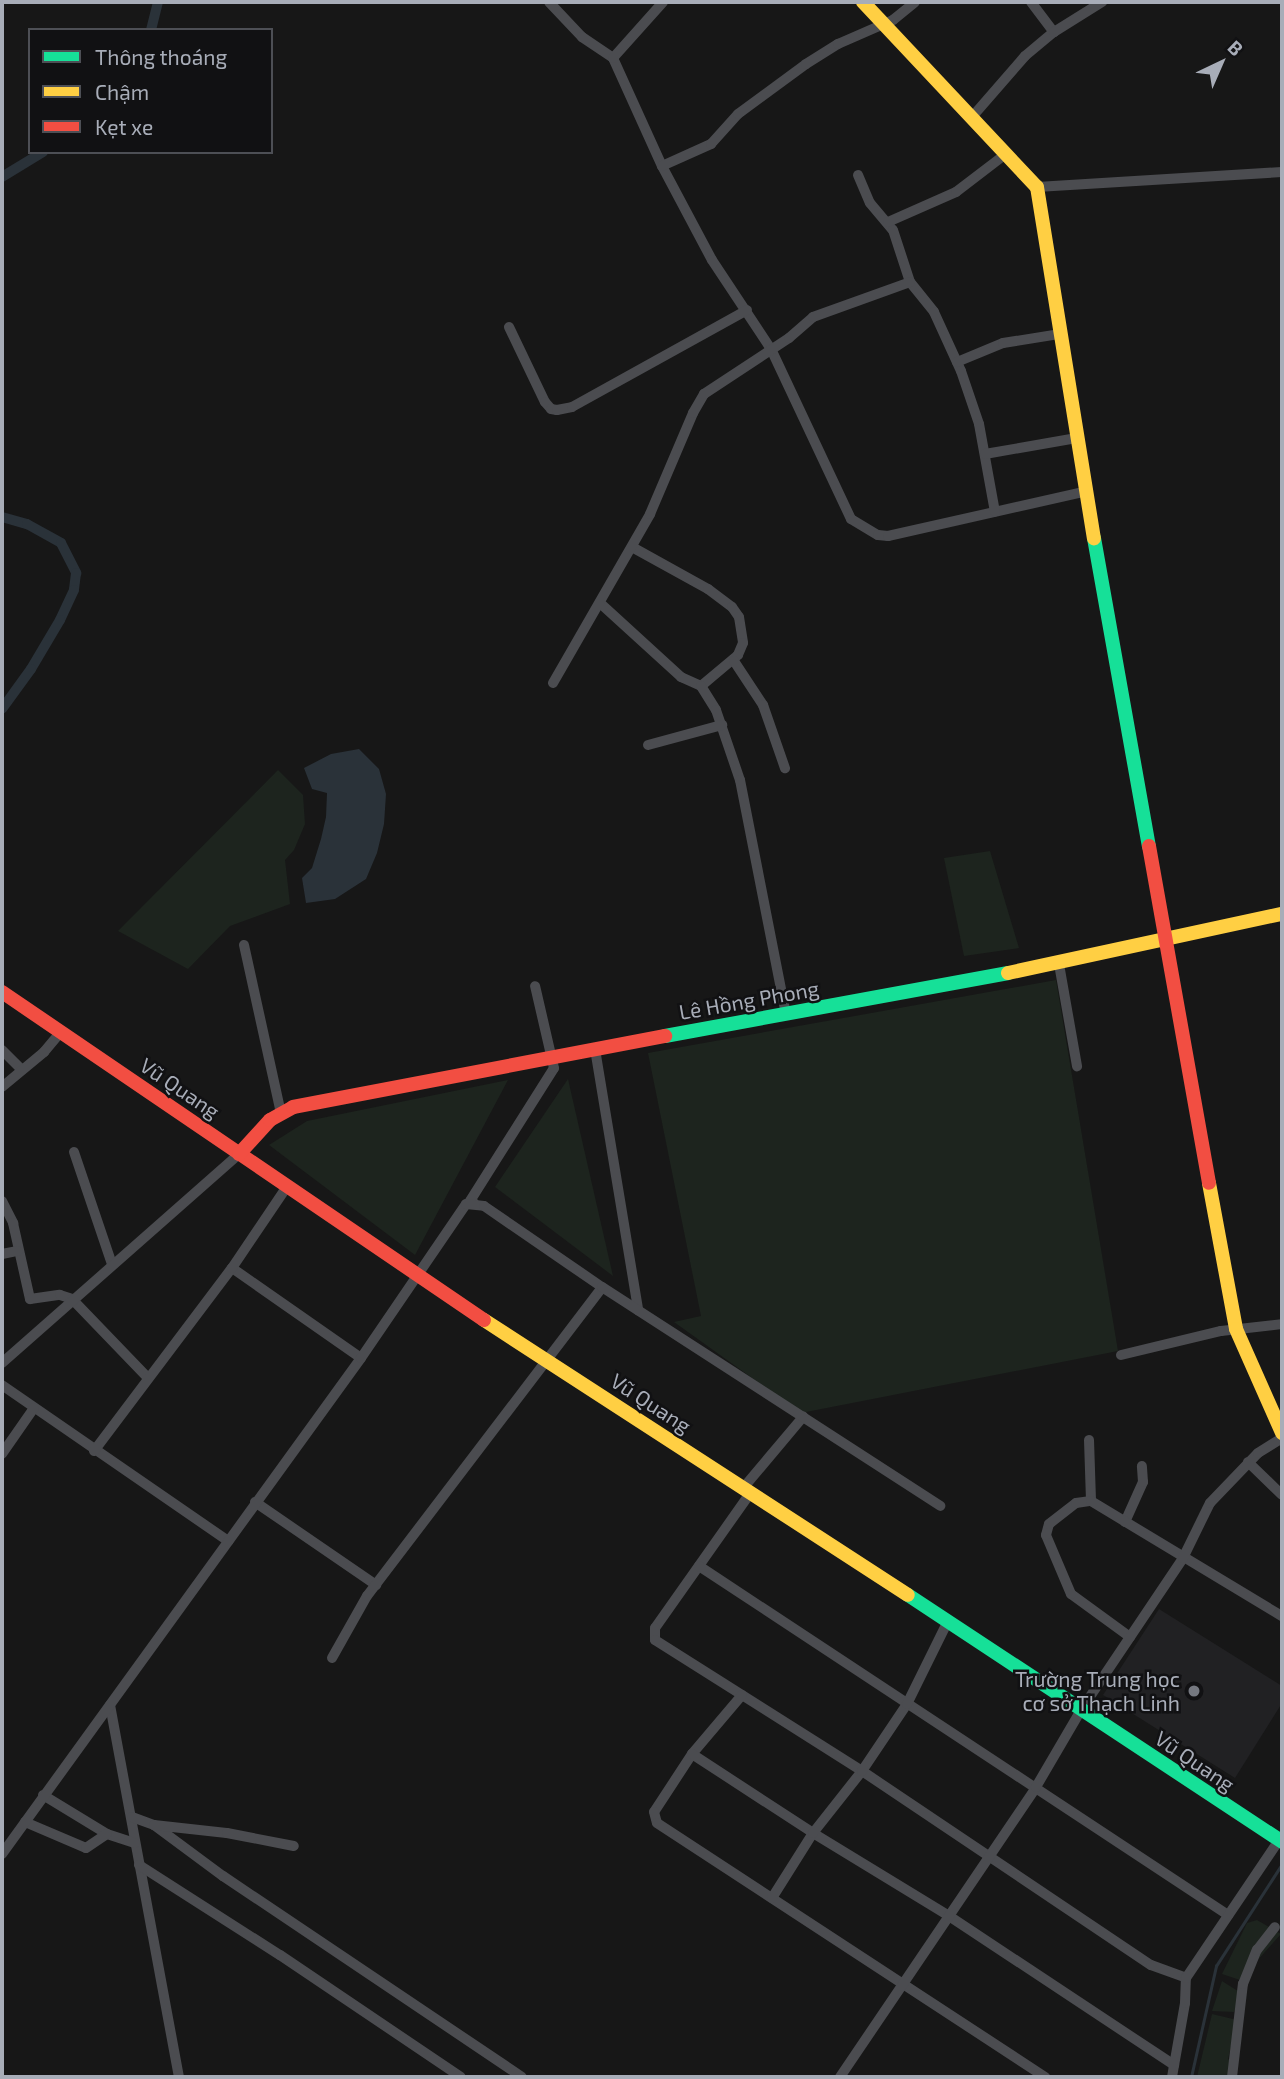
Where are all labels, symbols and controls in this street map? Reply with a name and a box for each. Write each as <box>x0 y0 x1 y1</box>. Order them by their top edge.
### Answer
legend <box>28 28 273 154</box>
north arrow <box>1186 28 1256 98</box>
text: B <box>1224 35 1248 60</box>
text: Thông thoáng <box>95 44 227 69</box>
text: Chậm <box>95 79 149 104</box>
text: Kẹt xe <box>95 114 153 139</box>
street label: Lê Hồng Phong <box>677 975 821 1025</box>
street label: Vũ Quang <box>135 1052 225 1124</box>
street label: Vũ Quang <box>606 1368 696 1438</box>
place label: Trường Trung học cơ sở Thạch Linh <box>1014 1666 1180 1716</box>
marker: Trường Trung học cơ sở Thạch Linh <box>1186 1683 1202 1699</box>
street label: Vũ Quang <box>1150 1725 1240 1797</box>

